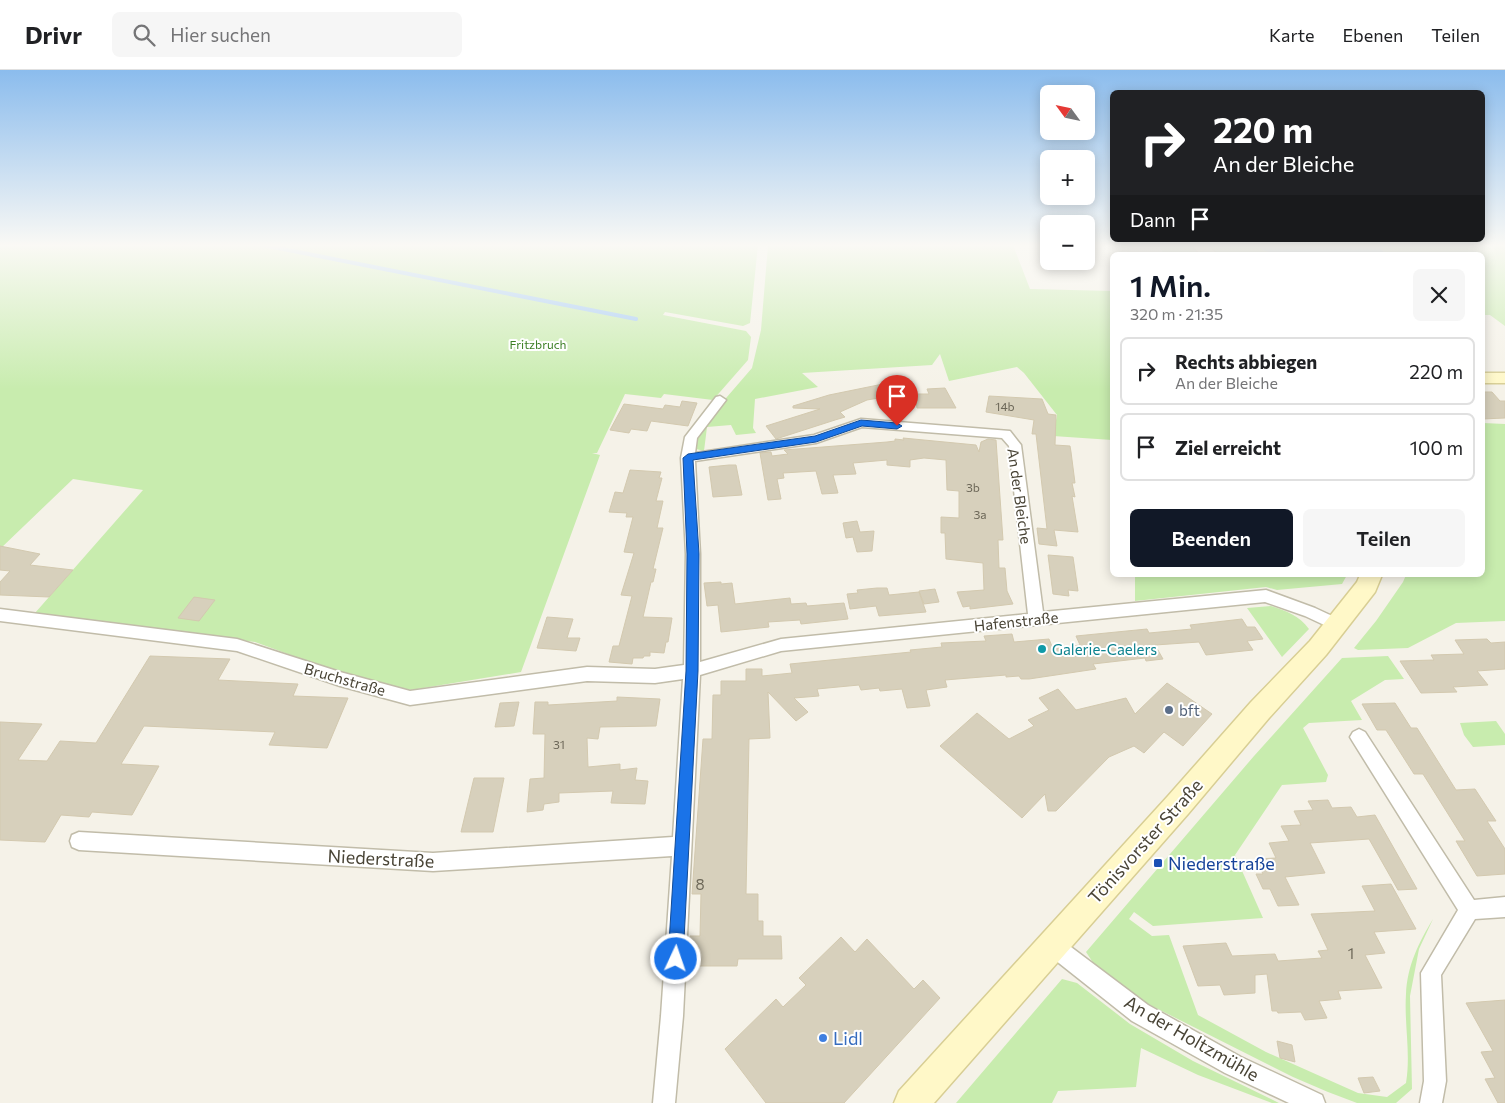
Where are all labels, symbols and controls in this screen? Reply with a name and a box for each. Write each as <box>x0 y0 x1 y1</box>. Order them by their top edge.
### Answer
search box <box>112 12 462 57</box>
text: Drivr <box>25 20 82 49</box>
icon: search <box>130 21 158 49</box>
text: Hier suchen <box>170 23 271 46</box>
text: Karte <box>1269 24 1314 46</box>
text: Ebenen <box>1342 24 1403 46</box>
text: Teilen <box>1431 24 1480 46</box>
north arrow <box>1040 85 1095 140</box>
map controls <box>1040 85 1095 270</box>
text: 220 m <box>1213 107 1313 150</box>
icon: right <box>1130 110 1195 175</box>
button: + <box>1040 150 1095 205</box>
text: An der Bleiche <box>1213 150 1354 177</box>
icon: arrive <box>1186 205 1214 233</box>
text: Dann <box>1130 208 1176 231</box>
button: − <box>1040 215 1095 270</box>
text: 1 Min. <box>1130 266 1211 303</box>
button: close <box>1413 269 1465 321</box>
text: 320 m · 21:35 <box>1130 304 1223 323</box>
park label: Fritzbruch <box>510 337 566 351</box>
text: Rechts abbiegen <box>1175 350 1317 373</box>
icon: right <box>1132 357 1160 385</box>
text: 220 m <box>1409 360 1463 383</box>
text: An der Bleiche <box>1175 373 1278 392</box>
pin <box>876 375 918 426</box>
icon: arrive <box>883 382 911 410</box>
house number: 14b <box>995 399 1015 413</box>
icon: arrive <box>1132 433 1160 461</box>
text: Ziel erreicht <box>1175 436 1281 459</box>
text: 100 m <box>1410 436 1463 459</box>
street label: An der Bleiche <box>1004 447 1036 545</box>
house number: 3b <box>966 480 980 494</box>
house number: 3a <box>973 507 987 521</box>
button: Beenden <box>1130 509 1293 567</box>
button: Teilen <box>1303 509 1465 567</box>
street label: Hafenstraße <box>973 608 1059 634</box>
place label: Galerie-Caelers <box>1052 640 1157 658</box>
marker: Galerie-Caelers <box>1036 643 1048 655</box>
street label: Bruchstraße <box>302 659 388 699</box>
place label: bft <box>1179 701 1200 719</box>
marker: bft <box>1163 704 1175 716</box>
house number: 31 <box>553 737 565 751</box>
street label: Tönisvorster Straße <box>1083 774 1207 908</box>
street label: Niederstraße <box>327 844 435 872</box>
place label: Niederstraße <box>1168 852 1275 874</box>
marker: Niederstraße <box>1152 857 1164 869</box>
house number: 8 <box>695 875 705 893</box>
position arrow <box>649 932 701 984</box>
house number: 1 <box>1348 944 1354 962</box>
street label: An der Holtzmühle <box>1121 990 1263 1086</box>
place label: Lidl <box>833 1027 863 1049</box>
marker: Lidl <box>817 1032 829 1044</box>

